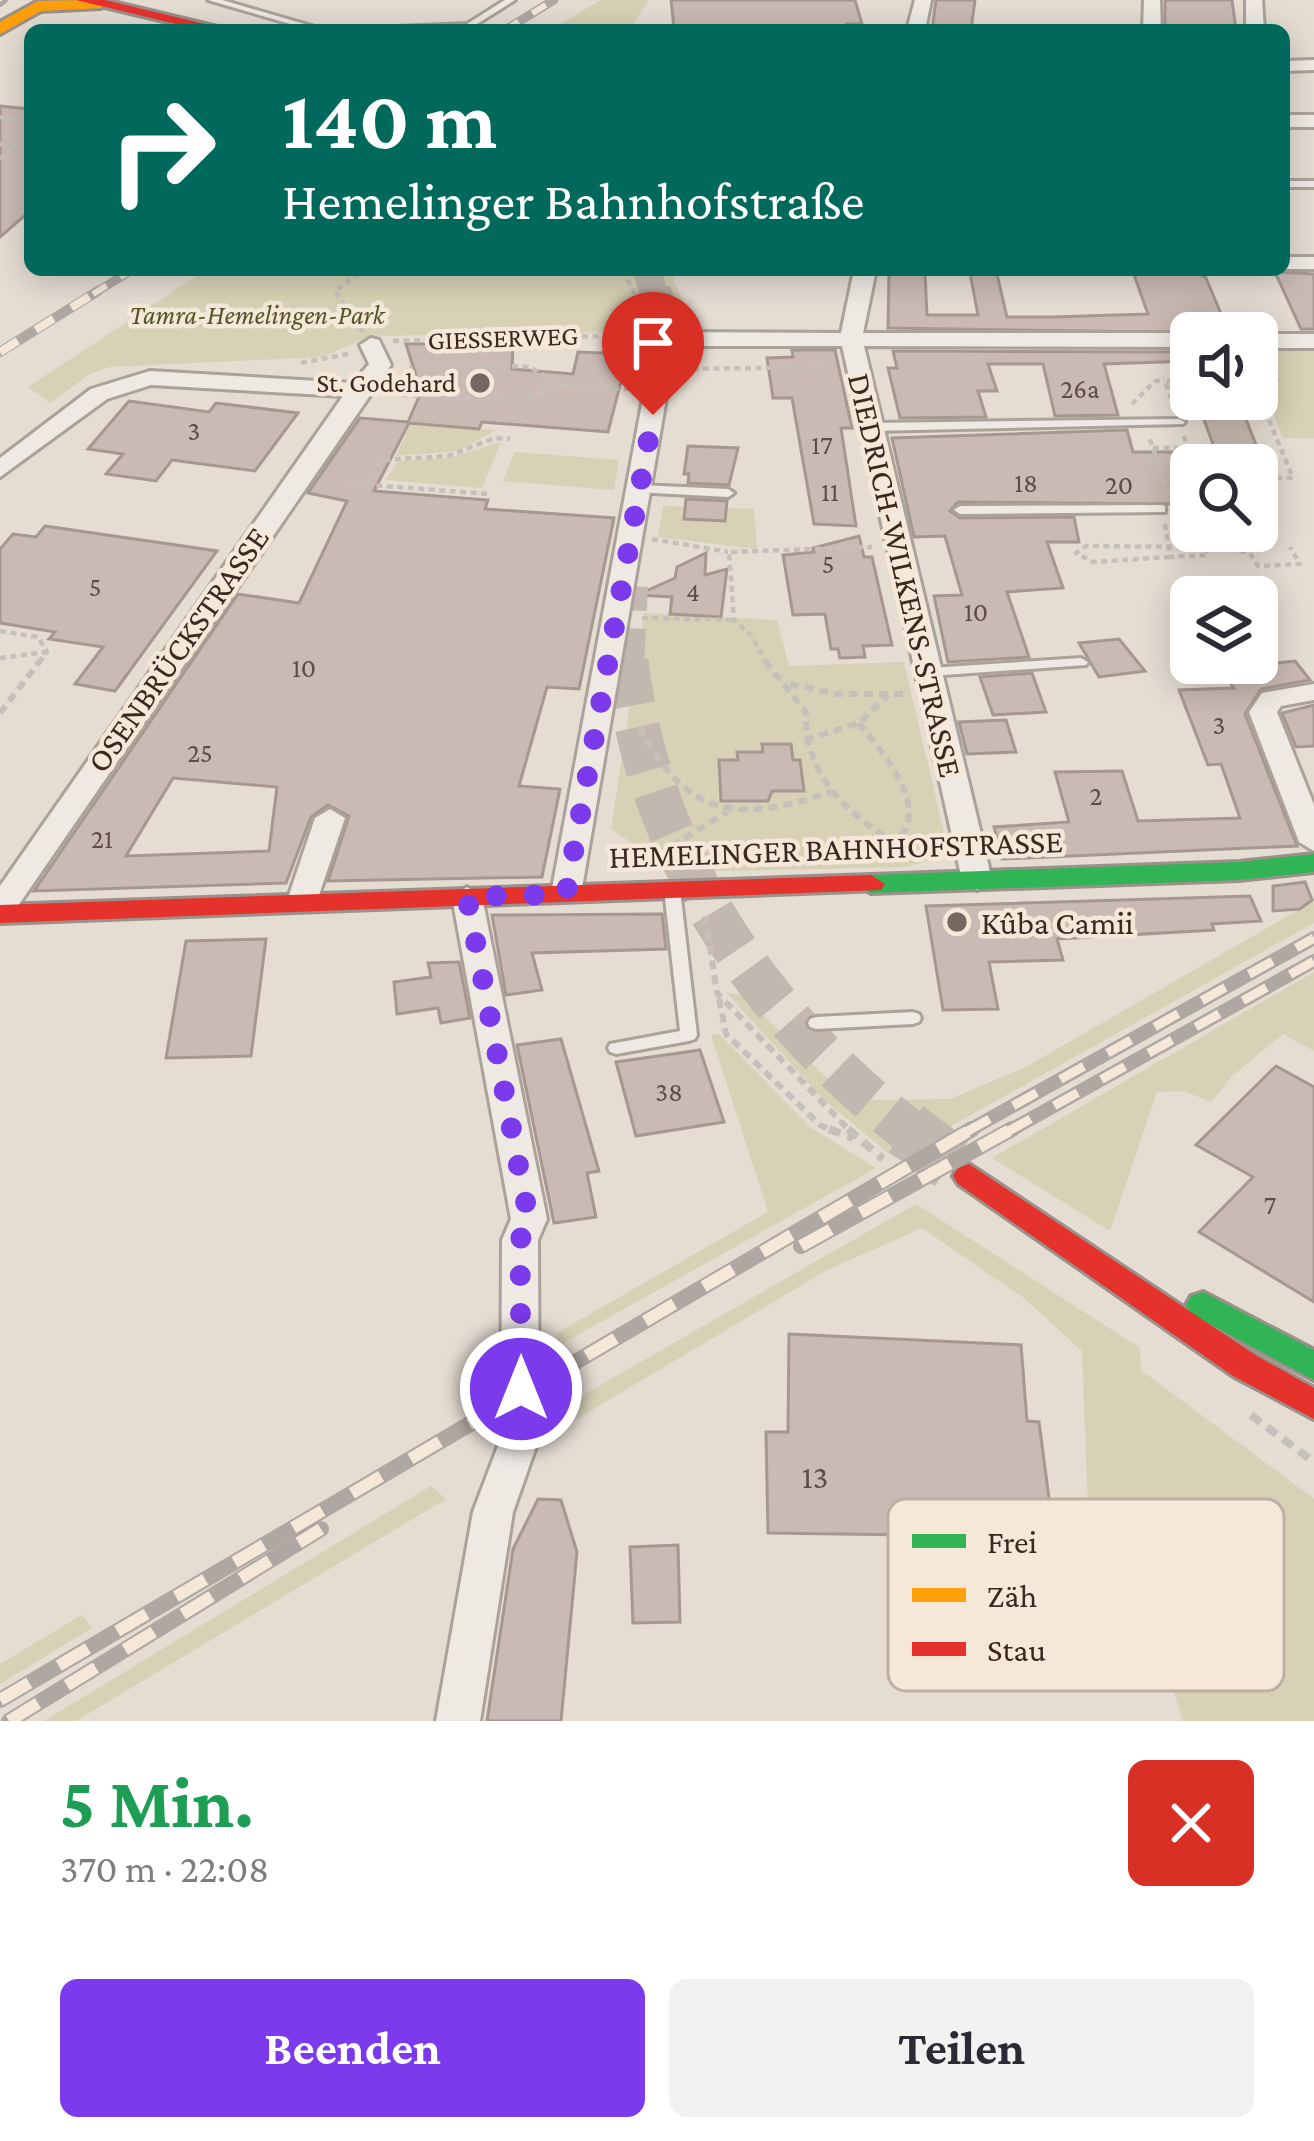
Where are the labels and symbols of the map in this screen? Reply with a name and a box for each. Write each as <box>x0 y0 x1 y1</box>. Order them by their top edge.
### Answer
pin <box>602 292 704 415</box>
park label: Tamra-Hemelingen-Park <box>129 300 386 330</box>
street label: GIESSERWEG <box>427 320 579 356</box>
place label: St. Godehard <box>316 368 456 398</box>
street label: DIEDRICH-WILKENS-STRASSE <box>841 369 970 781</box>
marker: St. Godehard <box>467 370 493 396</box>
house number: 26a <box>1060 374 1100 404</box>
house number: 3 <box>188 416 200 446</box>
house number: 17 <box>811 430 833 460</box>
house number: 18 <box>1014 468 1038 498</box>
house number: 20 <box>1105 470 1133 500</box>
house number: 11 <box>821 477 839 507</box>
street label: OSENBRÜCKSTRASSE <box>79 520 276 779</box>
house number: 5 <box>822 549 834 579</box>
house number: 5 <box>89 572 101 602</box>
house number: 4 <box>686 577 700 607</box>
house number: 10 <box>964 597 988 627</box>
house number: 10 <box>292 653 316 683</box>
house number: 3 <box>1213 710 1225 740</box>
house number: 25 <box>187 738 213 768</box>
house number: 2 <box>1090 781 1102 811</box>
street label: HEMELINGER BAHNHOFSTRASSE <box>608 822 1064 875</box>
house number: 21 <box>91 824 113 854</box>
place label: Kûba Camii <box>981 904 1134 941</box>
marker: Kûba Camii <box>944 909 970 935</box>
house number: 38 <box>655 1077 683 1107</box>
house number: 7 <box>1264 1190 1276 1220</box>
position arrow <box>458 1326 584 1452</box>
house number: 13 <box>802 1458 828 1495</box>
legend <box>888 1499 1284 1691</box>
text: Frei <box>987 1523 1037 1560</box>
text: Zäh <box>987 1577 1037 1614</box>
text: Stau <box>987 1631 1046 1668</box>

